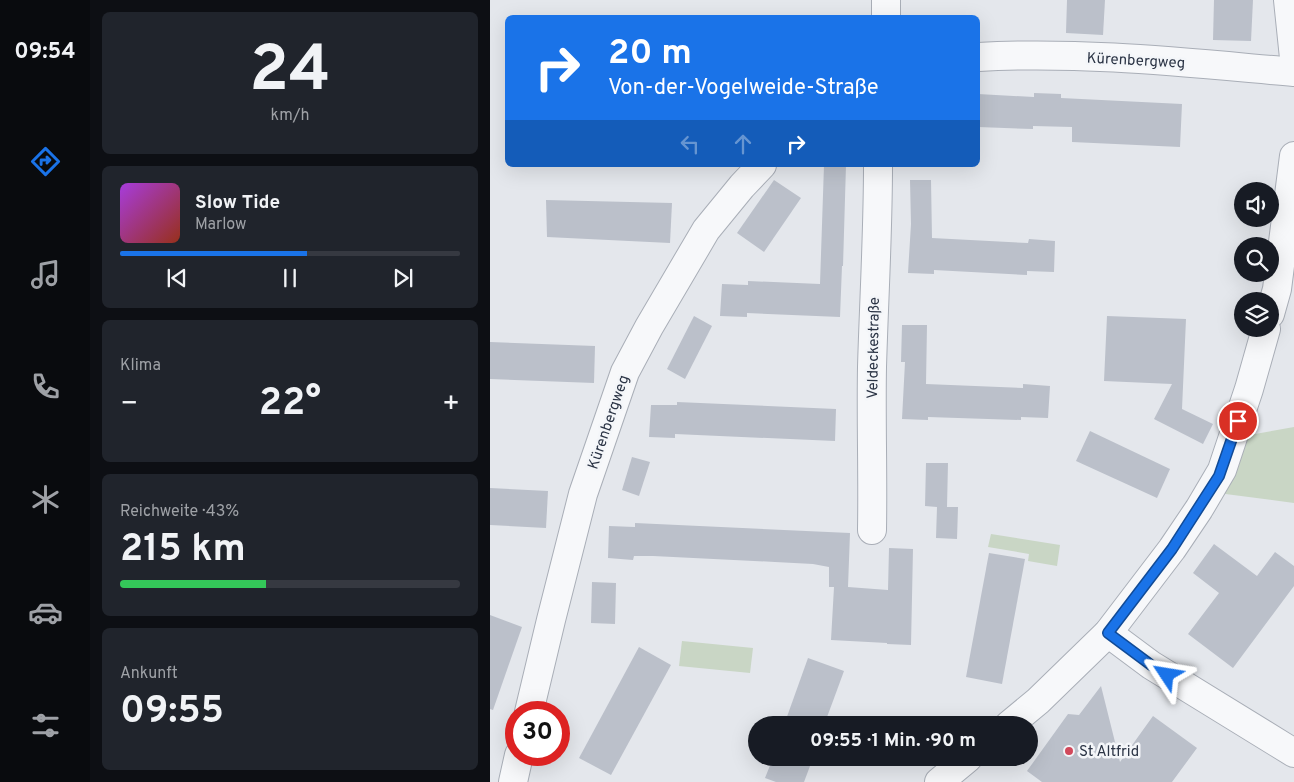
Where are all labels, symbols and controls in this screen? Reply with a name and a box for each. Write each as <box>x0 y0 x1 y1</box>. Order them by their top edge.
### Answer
text: 24 <box>249 32 331 114</box>
text: 20 m <box>608 32 692 76</box>
icon: right <box>525 35 590 100</box>
text: 09:54 <box>14 39 76 66</box>
street label: Kürenbergweg <box>1086 49 1186 74</box>
text: Von-der-Vogelweide-Straße <box>608 75 879 102</box>
text: km/h <box>271 106 309 126</box>
icon: left <box>676 130 704 158</box>
icon: ahead <box>729 130 757 158</box>
icon: right <box>782 130 810 158</box>
icon: directions <box>28 144 63 179</box>
map controls <box>1234 182 1279 337</box>
button: sound <box>1234 182 1279 227</box>
text: Slow Tide <box>195 191 280 215</box>
text: Marlow <box>195 215 247 235</box>
button: search <box>1234 237 1279 282</box>
icon: music <box>28 257 63 292</box>
icon: previous <box>163 264 191 292</box>
icon: pause <box>276 264 304 292</box>
icon: next <box>389 264 417 292</box>
button: layers <box>1234 292 1279 337</box>
street label: Veldeckestraße <box>864 297 885 399</box>
text: Klima <box>120 356 161 376</box>
icon: phone <box>28 369 63 404</box>
street label: Kürenbergweg <box>584 373 634 472</box>
text: 22° <box>259 380 321 429</box>
text: − <box>120 387 138 423</box>
text: + <box>442 387 460 423</box>
pin <box>1217 400 1259 442</box>
icon: arrive <box>1224 407 1252 435</box>
icon: climate <box>28 482 63 517</box>
text: Reichweite · 43% <box>120 502 239 522</box>
text: 215 km <box>120 526 246 575</box>
icon: car <box>28 595 63 630</box>
position arrow <box>1140 648 1192 700</box>
text: Ankunft <box>120 664 178 684</box>
text: 09:55 <box>120 688 224 737</box>
speed limit sign: 30 <box>505 701 570 766</box>
icon: filters <box>28 708 63 743</box>
text: 09:55 · 1 Min. · 90 m <box>810 729 976 753</box>
place label: St Altfrid <box>1079 743 1139 762</box>
marker: St Altfrid <box>1063 745 1075 757</box>

